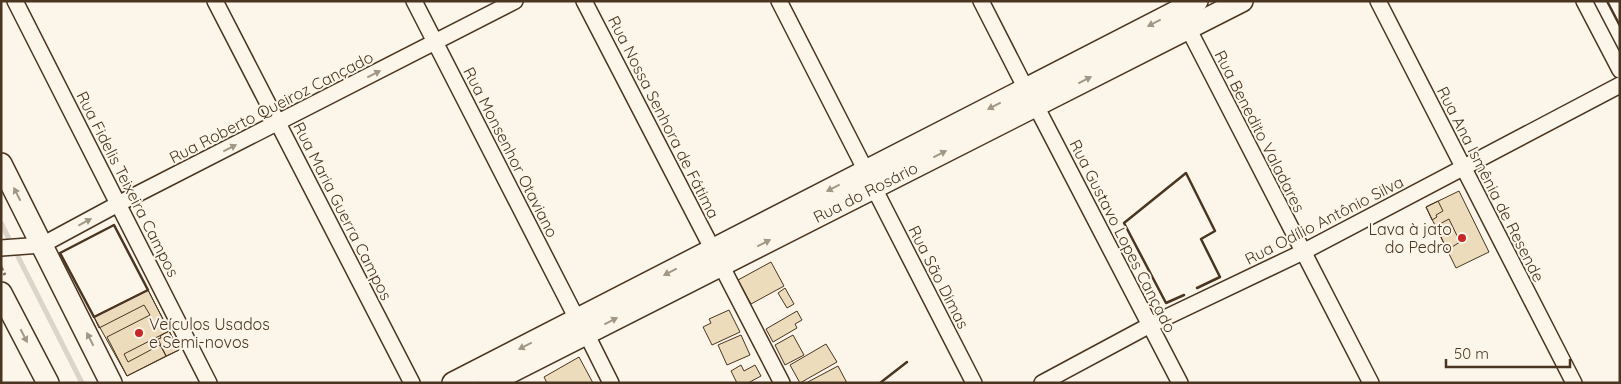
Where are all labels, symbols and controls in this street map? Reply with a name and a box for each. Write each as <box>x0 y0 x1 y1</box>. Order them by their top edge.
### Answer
street label: Rua Nossa Senhora de Fátima <box>604 12 724 222</box>
one-way arrow <box>1147 20 1161 28</box>
street label: Rua Roberto Queiroz Cançado <box>166 47 376 167</box>
street label: Rua Benedito Valadares <box>1210 47 1310 215</box>
street label: Rua Monsenhor Otaviano <box>459 63 563 241</box>
one-way arrow <box>367 70 382 78</box>
one-way arrow <box>1078 76 1093 84</box>
street label: Rua Ana Ismênia de Resende <box>1433 83 1549 285</box>
street label: Rua Fidelis Teixeira Campos <box>72 88 184 280</box>
one-way arrow <box>986 102 1001 110</box>
street label: Rua Maria Guerra Campos <box>289 119 397 303</box>
street label: Rua Gustavo Lopes Cançado <box>1065 136 1181 336</box>
one-way arrow <box>223 144 237 152</box>
one-way arrow <box>933 150 948 158</box>
street label: Rua do Rosário <box>810 157 921 227</box>
street label: Rua Odílio Antônio Silva <box>1241 171 1407 269</box>
one-way arrow <box>826 184 841 192</box>
one-way arrow <box>13 187 21 201</box>
one-way arrow <box>78 218 93 226</box>
place label: Lava à jato do Pedro <box>1368 219 1452 257</box>
street label: Rua São Dimas <box>904 222 974 332</box>
marker: Lava à jato do Pedro <box>1456 232 1468 244</box>
one-way arrow <box>757 239 771 247</box>
one-way arrow <box>662 268 677 276</box>
place label: Veículos Usados e Semi-novos <box>149 314 270 352</box>
one-way arrow <box>603 317 618 325</box>
marker: Veículos Usados e Semi-novos <box>133 327 145 339</box>
one-way arrow <box>20 329 28 343</box>
one-way arrow <box>86 332 94 346</box>
scale bar <box>1446 336 1570 368</box>
one-way arrow <box>518 342 532 350</box>
text: 50 m <box>1454 344 1489 363</box>

